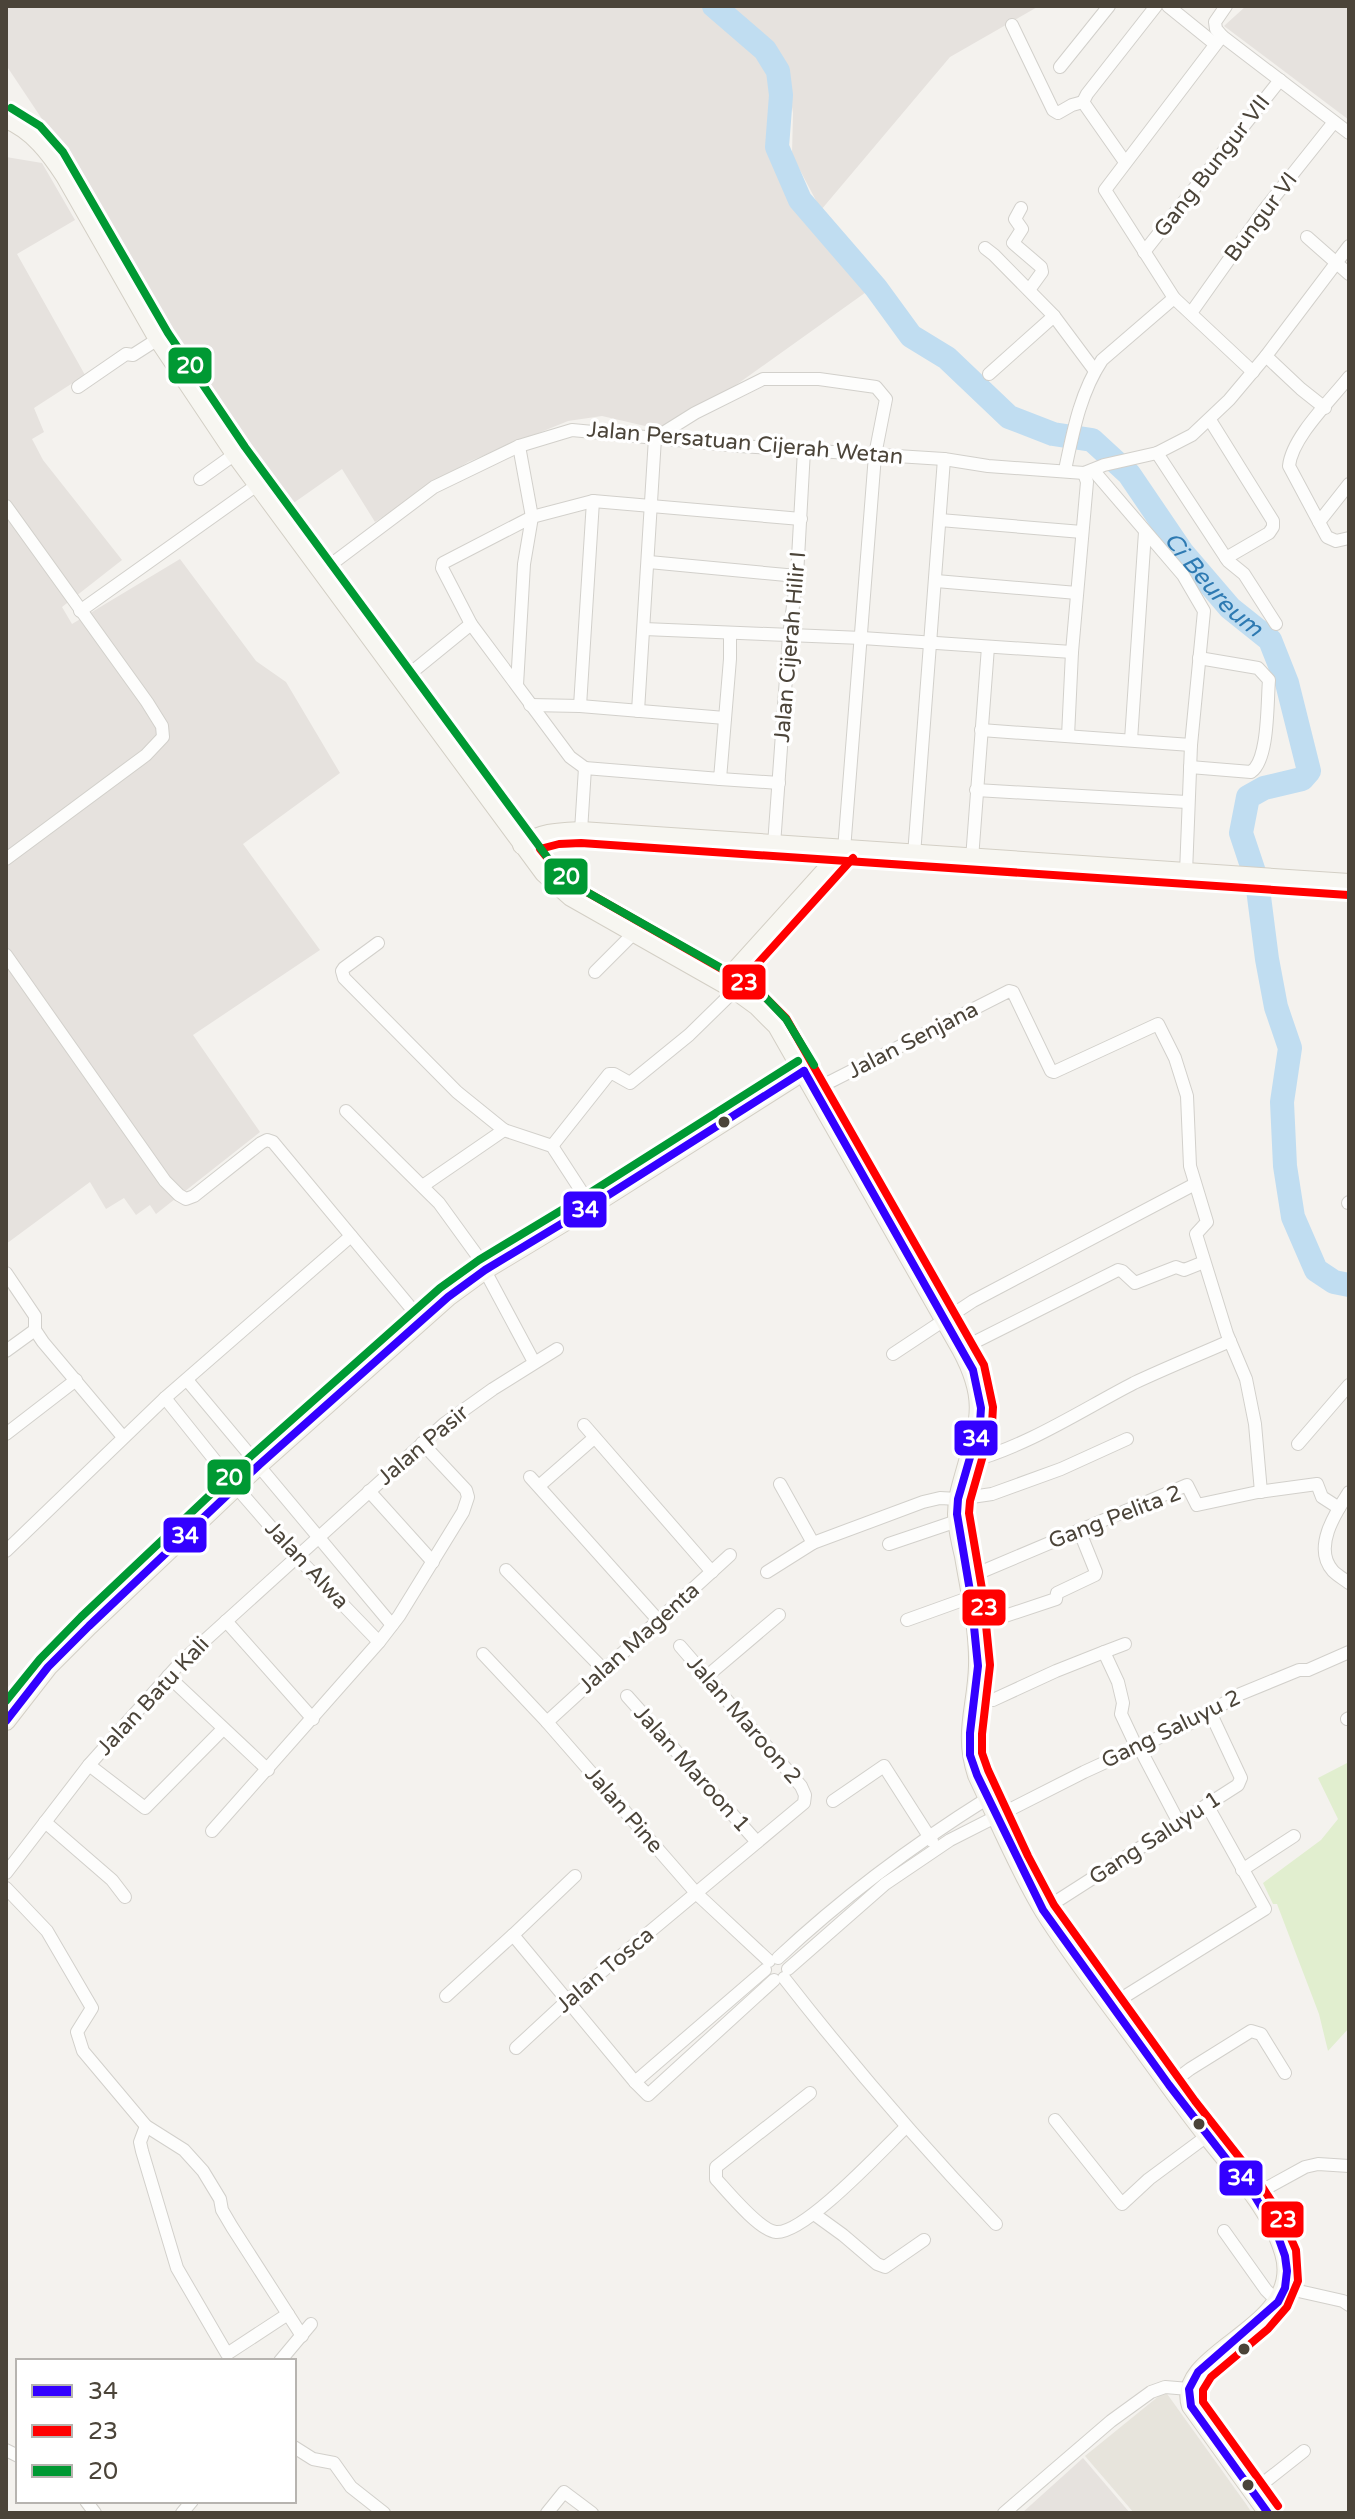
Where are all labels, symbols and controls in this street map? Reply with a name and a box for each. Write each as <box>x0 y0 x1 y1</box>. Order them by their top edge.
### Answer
street label: Gang Bungur VII <box>1148 90 1276 242</box>
street label: Bungur VI <box>1219 167 1303 267</box>
line badge: 20 <box>167 346 213 385</box>
text: 20 <box>176 353 204 379</box>
street label: Jalan Persatuan Cijerah Wetan <box>586 416 904 470</box>
water label: Ci Beureum <box>1158 526 1269 644</box>
street label: Jalan Cijerah Hilir I <box>769 550 811 744</box>
line badge: 20 <box>543 857 589 896</box>
text: 20 <box>552 864 580 890</box>
line badge: 23 <box>721 963 767 1001</box>
text: 23 <box>730 970 758 996</box>
street label: Jalan Senjana <box>844 996 982 1084</box>
unlabelled marker <box>716 1114 732 1130</box>
line badge: 34 <box>562 1190 608 1229</box>
text: 34 <box>571 1197 599 1223</box>
street label: Jalan Pasir <box>372 1399 474 1491</box>
line badge: 34 <box>953 1419 999 1457</box>
text: 34 <box>962 1426 990 1452</box>
line badge: 20 <box>206 1458 252 1496</box>
text: 20 <box>215 1465 243 1491</box>
street label: Gang Pelita 2 <box>1045 1480 1185 1554</box>
line badge: 34 <box>162 1516 208 1554</box>
street label: Jalan Alwa <box>260 1516 354 1614</box>
text: 34 <box>171 1523 199 1549</box>
street label: Jalan Magenta <box>573 1577 705 1699</box>
line badge: 23 <box>961 1588 1007 1627</box>
text: 23 <box>970 1595 998 1621</box>
street label: Jalan Batu Kali <box>91 1631 215 1761</box>
street label: Jalan Maroon 2 <box>681 1651 807 1789</box>
street label: Gang Saluyu 2 <box>1097 1684 1245 1774</box>
street label: Jalan Maroon 1 <box>628 1700 756 1838</box>
street label: Jalan Pine <box>580 1762 668 1858</box>
street label: Gang Saluyu 1 <box>1084 1786 1226 1890</box>
street label: Jalan Tosca <box>551 1922 659 2018</box>
unlabelled marker <box>1191 2116 1207 2132</box>
line badge: 34 <box>1218 2159 1264 2197</box>
text: 34 <box>1227 2165 1255 2191</box>
line badge: 23 <box>1260 2200 1305 2239</box>
text: 23 <box>1269 2207 1297 2233</box>
unlabelled marker <box>1236 2341 1252 2357</box>
legend <box>16 2359 296 2503</box>
text: 34 <box>88 2377 118 2406</box>
text: 23 <box>88 2417 118 2446</box>
text: 20 <box>88 2457 118 2486</box>
unlabelled marker <box>1240 2477 1256 2493</box>

